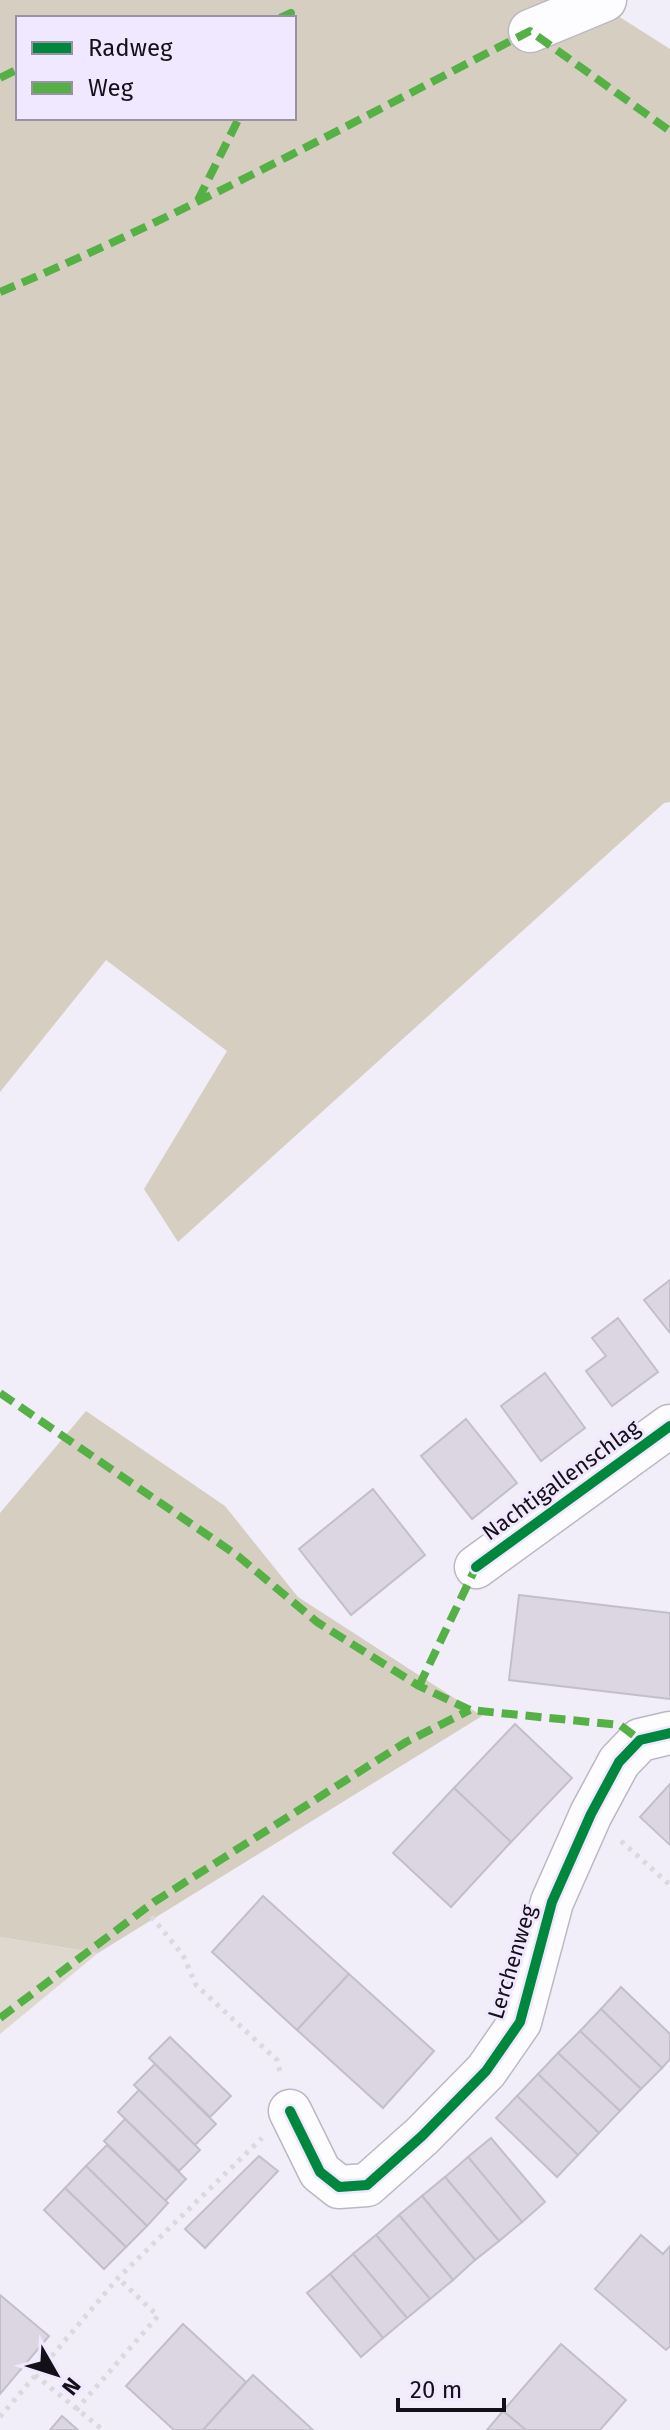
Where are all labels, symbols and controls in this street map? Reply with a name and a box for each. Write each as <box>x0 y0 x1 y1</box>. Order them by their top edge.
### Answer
legend <box>16 16 296 120</box>
text: Radweg <box>88 34 173 62</box>
text: Weg <box>88 74 134 102</box>
street label: Nachtigallenschlag <box>477 1413 646 1546</box>
street label: Lerchenweg <box>482 1901 542 2022</box>
north arrow <box>16 2334 96 2414</box>
scale bar <box>398 2362 504 2412</box>
text: N <box>56 2372 86 2400</box>
text: 20 m <box>410 2376 462 2404</box>

